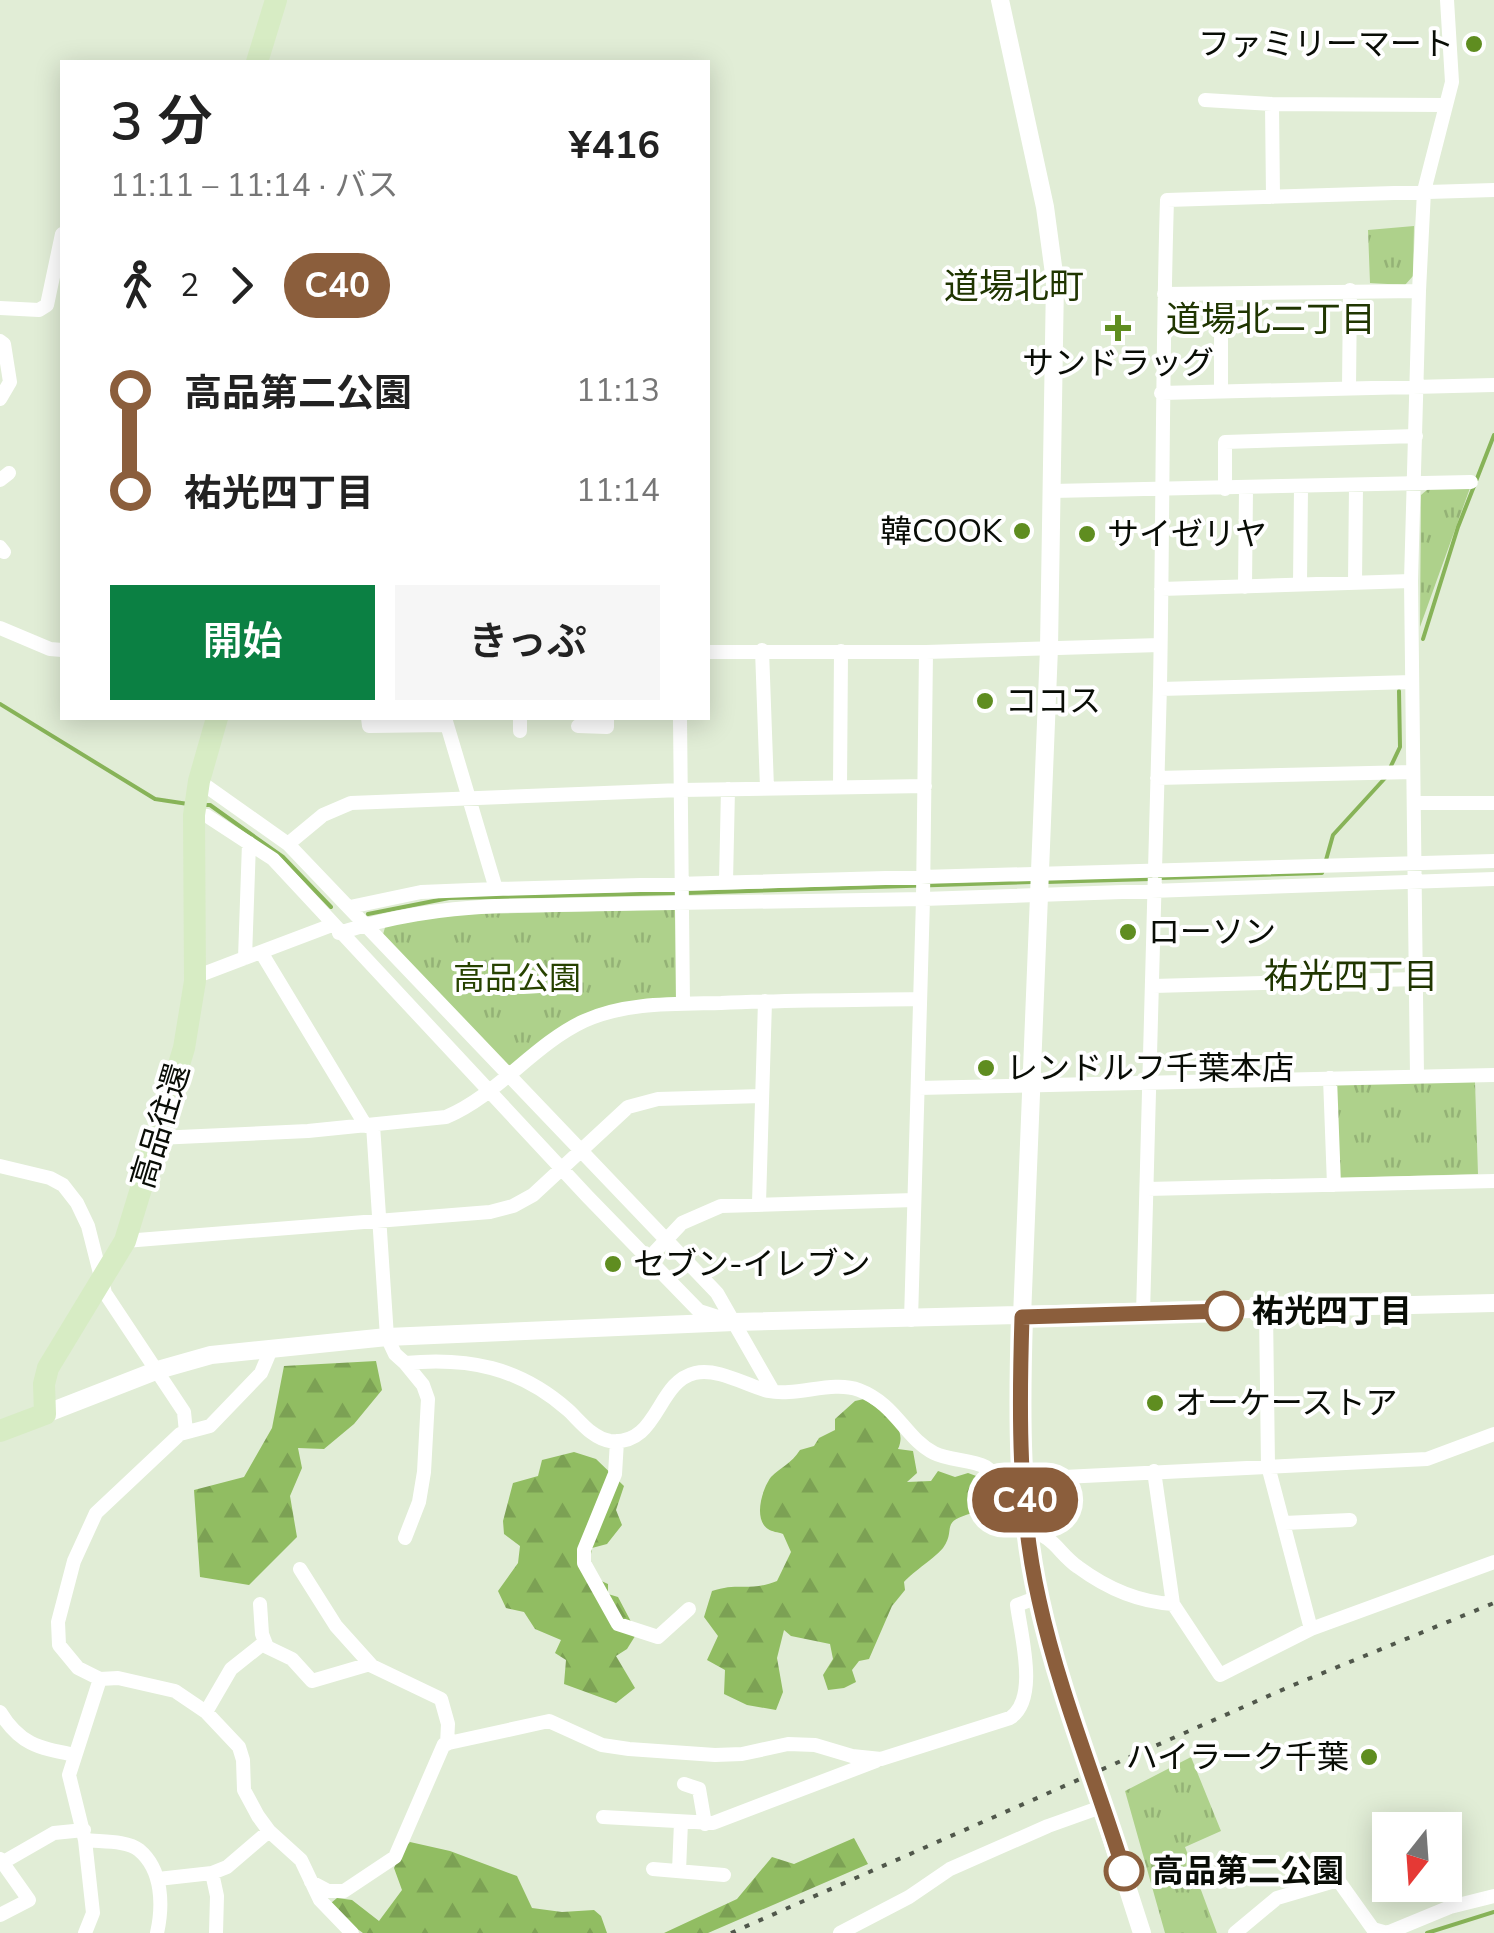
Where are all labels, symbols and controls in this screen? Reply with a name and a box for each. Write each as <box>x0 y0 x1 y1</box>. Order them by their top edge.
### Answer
place label: ファミリーマート <box>1198 23 1454 66</box>
marker: ファミリーマート <box>1463 33 1485 55</box>
text: 3 分 <box>110 84 212 159</box>
text: ¥416 <box>569 120 660 171</box>
text: 11:11 – 11:14 · バス <box>110 164 398 207</box>
icon: walk <box>110 258 165 313</box>
icon: forward <box>214 258 269 313</box>
text: C40 <box>304 262 370 309</box>
district label: 道場北町 <box>944 263 1084 310</box>
text: 2 <box>180 264 199 307</box>
district label: 道場北二丁目 <box>1166 296 1376 343</box>
marker: サンドラッグ <box>1107 317 1129 339</box>
place label: サンドラッグ <box>1022 342 1214 385</box>
text: 高品第二公園 <box>184 368 412 419</box>
text: 11:13 <box>576 369 660 412</box>
text: 祐光四丁目 <box>184 468 374 519</box>
text: 11:14 <box>576 469 660 512</box>
place label: 韓COOK <box>880 510 1003 553</box>
place label: サイゼリヤ <box>1107 513 1267 556</box>
marker: 韓COOK <box>1011 520 1033 542</box>
marker: サイゼリヤ <box>1076 523 1098 545</box>
button: 開始 <box>110 585 375 700</box>
button: きっぷ <box>395 585 660 700</box>
place label: ココス <box>1005 680 1101 723</box>
marker: ココス <box>974 690 996 712</box>
place label: ローソン <box>1148 911 1276 954</box>
marker: ローソン <box>1117 921 1139 943</box>
district label: 祐光四丁目 <box>1263 953 1439 1000</box>
park label: 高品公園 <box>453 957 581 1000</box>
place label: レンドルフ千葉本店 <box>1006 1047 1294 1090</box>
marker: レンドルフ千葉本店 <box>975 1057 997 1079</box>
street label: 高品往還 <box>121 1059 200 1194</box>
place label: セブン-イレブン <box>633 1243 871 1286</box>
marker: セブン-イレブン <box>602 1253 624 1275</box>
place label: 祐光四丁目 <box>1252 1290 1412 1333</box>
marker: 祐光四丁目 <box>1205 1292 1243 1330</box>
place label: オーケーストア <box>1175 1382 1397 1425</box>
marker: オーケーストア <box>1144 1392 1166 1414</box>
line badge: C40 <box>968 1468 1082 1532</box>
text: C40 <box>992 1477 1058 1524</box>
place label: ハイラーク千葉 <box>1126 1736 1349 1779</box>
marker: ハイラーク千葉 <box>1358 1746 1380 1768</box>
north arrow <box>1372 1812 1462 1902</box>
map controls <box>1372 1812 1462 1902</box>
place label: 高品第二公園 <box>1152 1850 1344 1893</box>
marker: 高品第二公園 <box>1105 1852 1143 1890</box>

